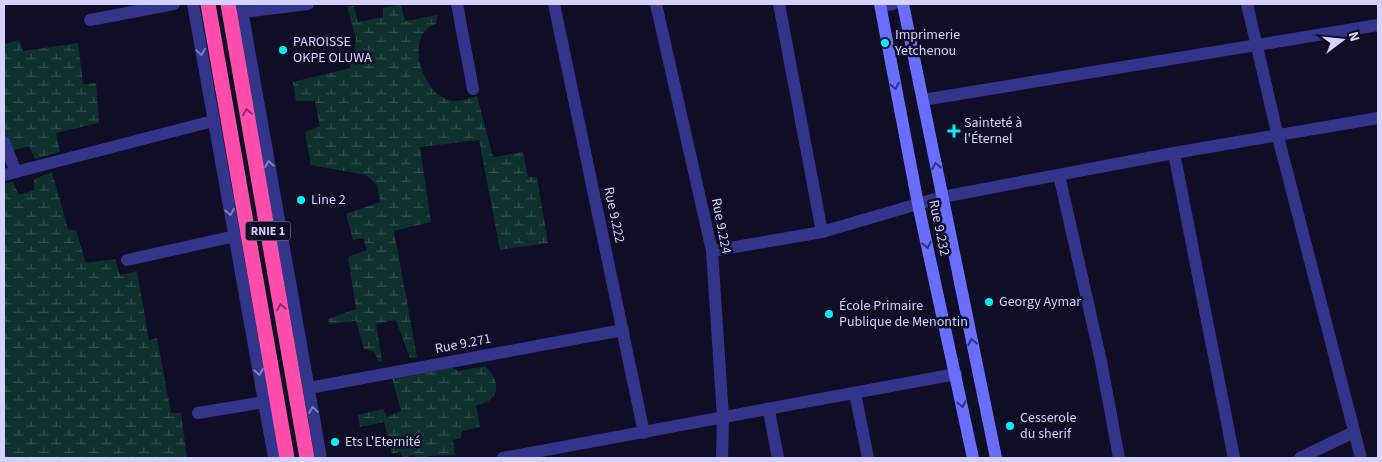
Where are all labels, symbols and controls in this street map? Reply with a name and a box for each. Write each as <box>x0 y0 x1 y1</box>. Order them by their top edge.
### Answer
north arrow <box>1317 15 1367 65</box>
place label: Imprimerie Yetchenou <box>894 25 960 61</box>
text: N <box>1343 29 1364 44</box>
place label: PAROISSE OKPE OLUWA <box>293 32 372 68</box>
marker: Imprimerie Yetchenou <box>879 37 891 49</box>
marker: PAROISSE OKPE OLUWA <box>277 44 289 56</box>
one-way arrow <box>196 47 206 56</box>
one-way arrow <box>890 82 900 90</box>
one-way arrow <box>242 108 253 117</box>
place label: Sainteté à l'Éternel <box>964 113 1022 149</box>
marker: Sainteté à l'Éternel <box>948 125 960 137</box>
one-way arrow <box>265 160 275 168</box>
one-way arrow <box>932 161 942 170</box>
street label: Rue 9.222 <box>598 185 630 245</box>
place label: Line 2 <box>311 190 346 210</box>
marker: Line 2 <box>295 194 307 206</box>
street label: Rue 9.224 <box>706 196 736 256</box>
street label: Rue 9.232 <box>923 198 955 258</box>
one-way arrow <box>225 207 235 216</box>
road number: RNIE 1 <box>246 222 290 240</box>
one-way arrow <box>922 241 932 250</box>
place label: Georgy Aymar <box>999 292 1081 312</box>
place label: École Primaire Publique de Menontin <box>839 296 968 332</box>
marker: Georgy Aymar <box>983 296 995 308</box>
one-way arrow <box>276 302 287 310</box>
marker: École Primaire Publique de Menontin <box>823 308 835 320</box>
street label: Rue 9.271 <box>433 329 493 359</box>
one-way arrow <box>967 337 978 346</box>
one-way arrow <box>253 367 263 376</box>
one-way arrow <box>957 400 967 408</box>
one-way arrow <box>308 406 318 415</box>
place label: Cesserole du sherif <box>1020 408 1076 444</box>
marker: Cesserole du sherif <box>1004 420 1016 432</box>
place label: Ets L'Eternité <box>345 432 420 452</box>
marker: Ets L'Eternité <box>329 436 341 448</box>

